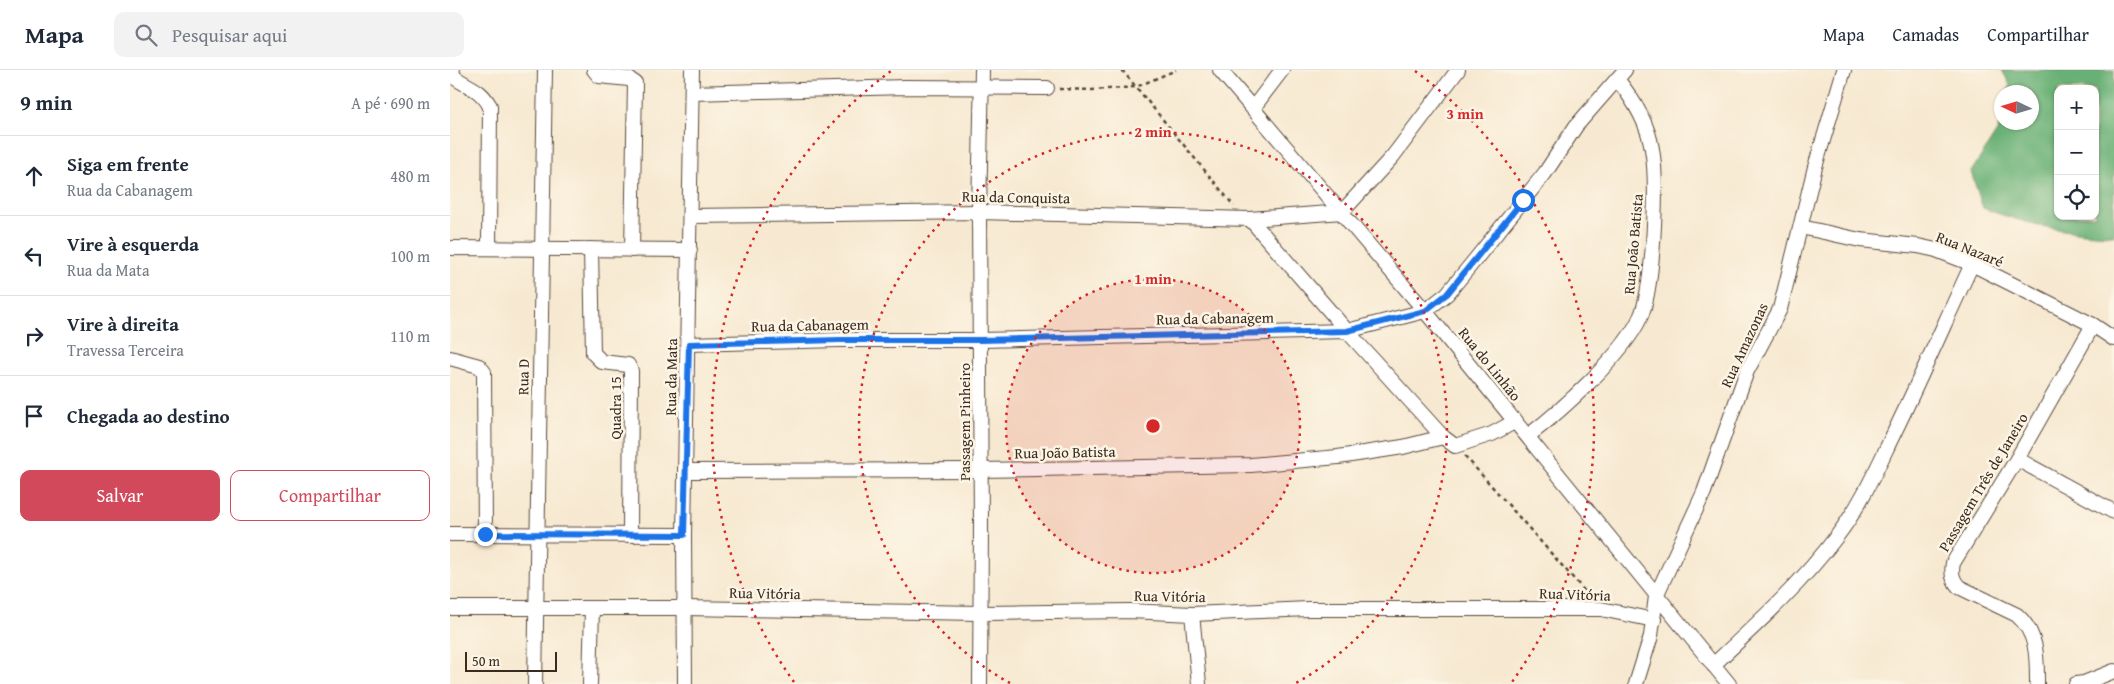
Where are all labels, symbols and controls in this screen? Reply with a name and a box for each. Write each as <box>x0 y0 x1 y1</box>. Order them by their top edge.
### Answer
search box <box>114 12 464 57</box>
text: Mapa <box>25 17 84 52</box>
icon: search <box>132 21 160 49</box>
text: Pesquisar aqui <box>172 21 287 49</box>
text: Mapa <box>1823 21 1864 48</box>
text: Camadas <box>1892 21 1959 48</box>
text: Compartilhar <box>1987 21 2089 48</box>
north arrow <box>1994 85 2039 130</box>
map controls <box>2054 85 2099 220</box>
button: + <box>2054 85 2099 130</box>
text: 9 min <box>20 87 72 118</box>
text: A pé · 690 m <box>351 91 430 115</box>
text: 3 min <box>1446 103 1484 124</box>
text: 2 min <box>1134 121 1172 142</box>
button: − <box>2054 130 2099 175</box>
text: Siga em frente <box>67 150 189 178</box>
icon: ahead <box>20 162 48 190</box>
text: 480 m <box>390 164 430 188</box>
button: locate <box>2054 175 2099 220</box>
text: Rua da Cabanagem <box>67 178 193 202</box>
street label: Rua da Conquista <box>962 186 1070 208</box>
route start <box>1512 189 1535 212</box>
street label: Rua João Batista <box>1618 193 1648 295</box>
street label: Rua Nazaré <box>1933 226 2007 272</box>
text: Vire à esquerda <box>67 230 199 258</box>
icon: left <box>20 242 48 270</box>
text: 100 m <box>390 244 430 268</box>
text: Rua da Mata <box>67 258 149 282</box>
text: 1 min <box>1134 268 1172 289</box>
street label: Rua Amazonas <box>1715 299 1773 391</box>
street label: Rua da Cabanagem <box>1156 306 1275 330</box>
text: Vire à direita <box>67 310 179 338</box>
street label: Rua da Cabanagem <box>751 313 870 337</box>
icon: right <box>20 322 48 350</box>
street label: Rua do Linhão <box>1454 323 1526 406</box>
text: 110 m <box>390 324 430 348</box>
text: Travessa Terceira <box>67 338 184 362</box>
street label: Rua da Mata <box>660 338 682 416</box>
street label: Rua D <box>512 359 534 395</box>
street label: Passagem Pinheiro <box>954 363 975 481</box>
street label: Quadra 15 <box>605 376 626 440</box>
icon: arrive <box>20 402 48 430</box>
text: Chegada ao destino <box>67 402 230 430</box>
street label: Passagem Três de Janeiro <box>1933 408 2033 555</box>
centre of rings <box>1144 417 1162 435</box>
street label: Rua João Batista <box>1014 441 1116 463</box>
button: Salvar <box>20 470 220 521</box>
button: Compartilhar <box>230 470 430 521</box>
route end <box>474 523 497 546</box>
street label: Rua Vitória <box>729 582 801 604</box>
street label: Rua Vitória <box>1539 582 1611 606</box>
street label: Rua Vitória <box>1134 585 1206 607</box>
scale bar <box>465 649 558 672</box>
text: 50 m <box>472 651 500 671</box>

